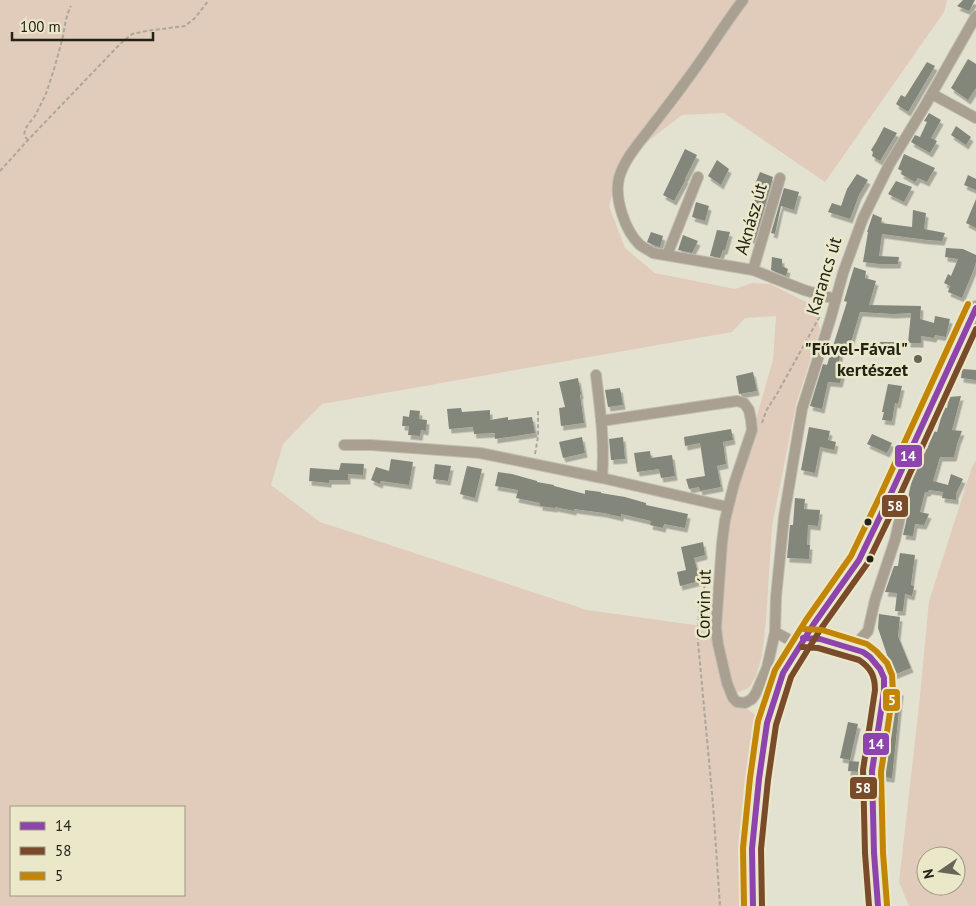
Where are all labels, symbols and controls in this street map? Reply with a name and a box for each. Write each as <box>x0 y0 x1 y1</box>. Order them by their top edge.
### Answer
scale bar <box>12 10 154 42</box>
text: 100 m <box>20 17 61 36</box>
street label: Aknász út <box>729 180 772 257</box>
street label: Karancs út <box>801 234 846 318</box>
place label: "Fűvel-Fával" kertészet <box>804 337 909 381</box>
marker: "Fűvel-Fával" kertészet <box>912 353 924 365</box>
line badge: 14 <box>894 444 923 468</box>
text: 14 <box>900 447 916 465</box>
line badge: 58 <box>881 494 909 518</box>
text: 58 <box>887 497 903 515</box>
unlabelled marker <box>863 517 873 527</box>
unlabelled marker <box>865 554 875 564</box>
street label: Corvin út <box>691 569 716 639</box>
line badge: 5 <box>882 688 901 712</box>
text: 5 <box>888 691 896 709</box>
line badge: 14 <box>862 732 890 756</box>
text: 14 <box>868 735 884 753</box>
line badge: 58 <box>849 776 878 800</box>
text: 58 <box>855 779 871 797</box>
legend <box>10 806 185 896</box>
text: 14 <box>55 816 71 835</box>
text: 58 <box>55 841 71 860</box>
north arrow <box>916 846 966 896</box>
text: 5 <box>55 866 63 885</box>
text: N <box>919 867 938 880</box>

